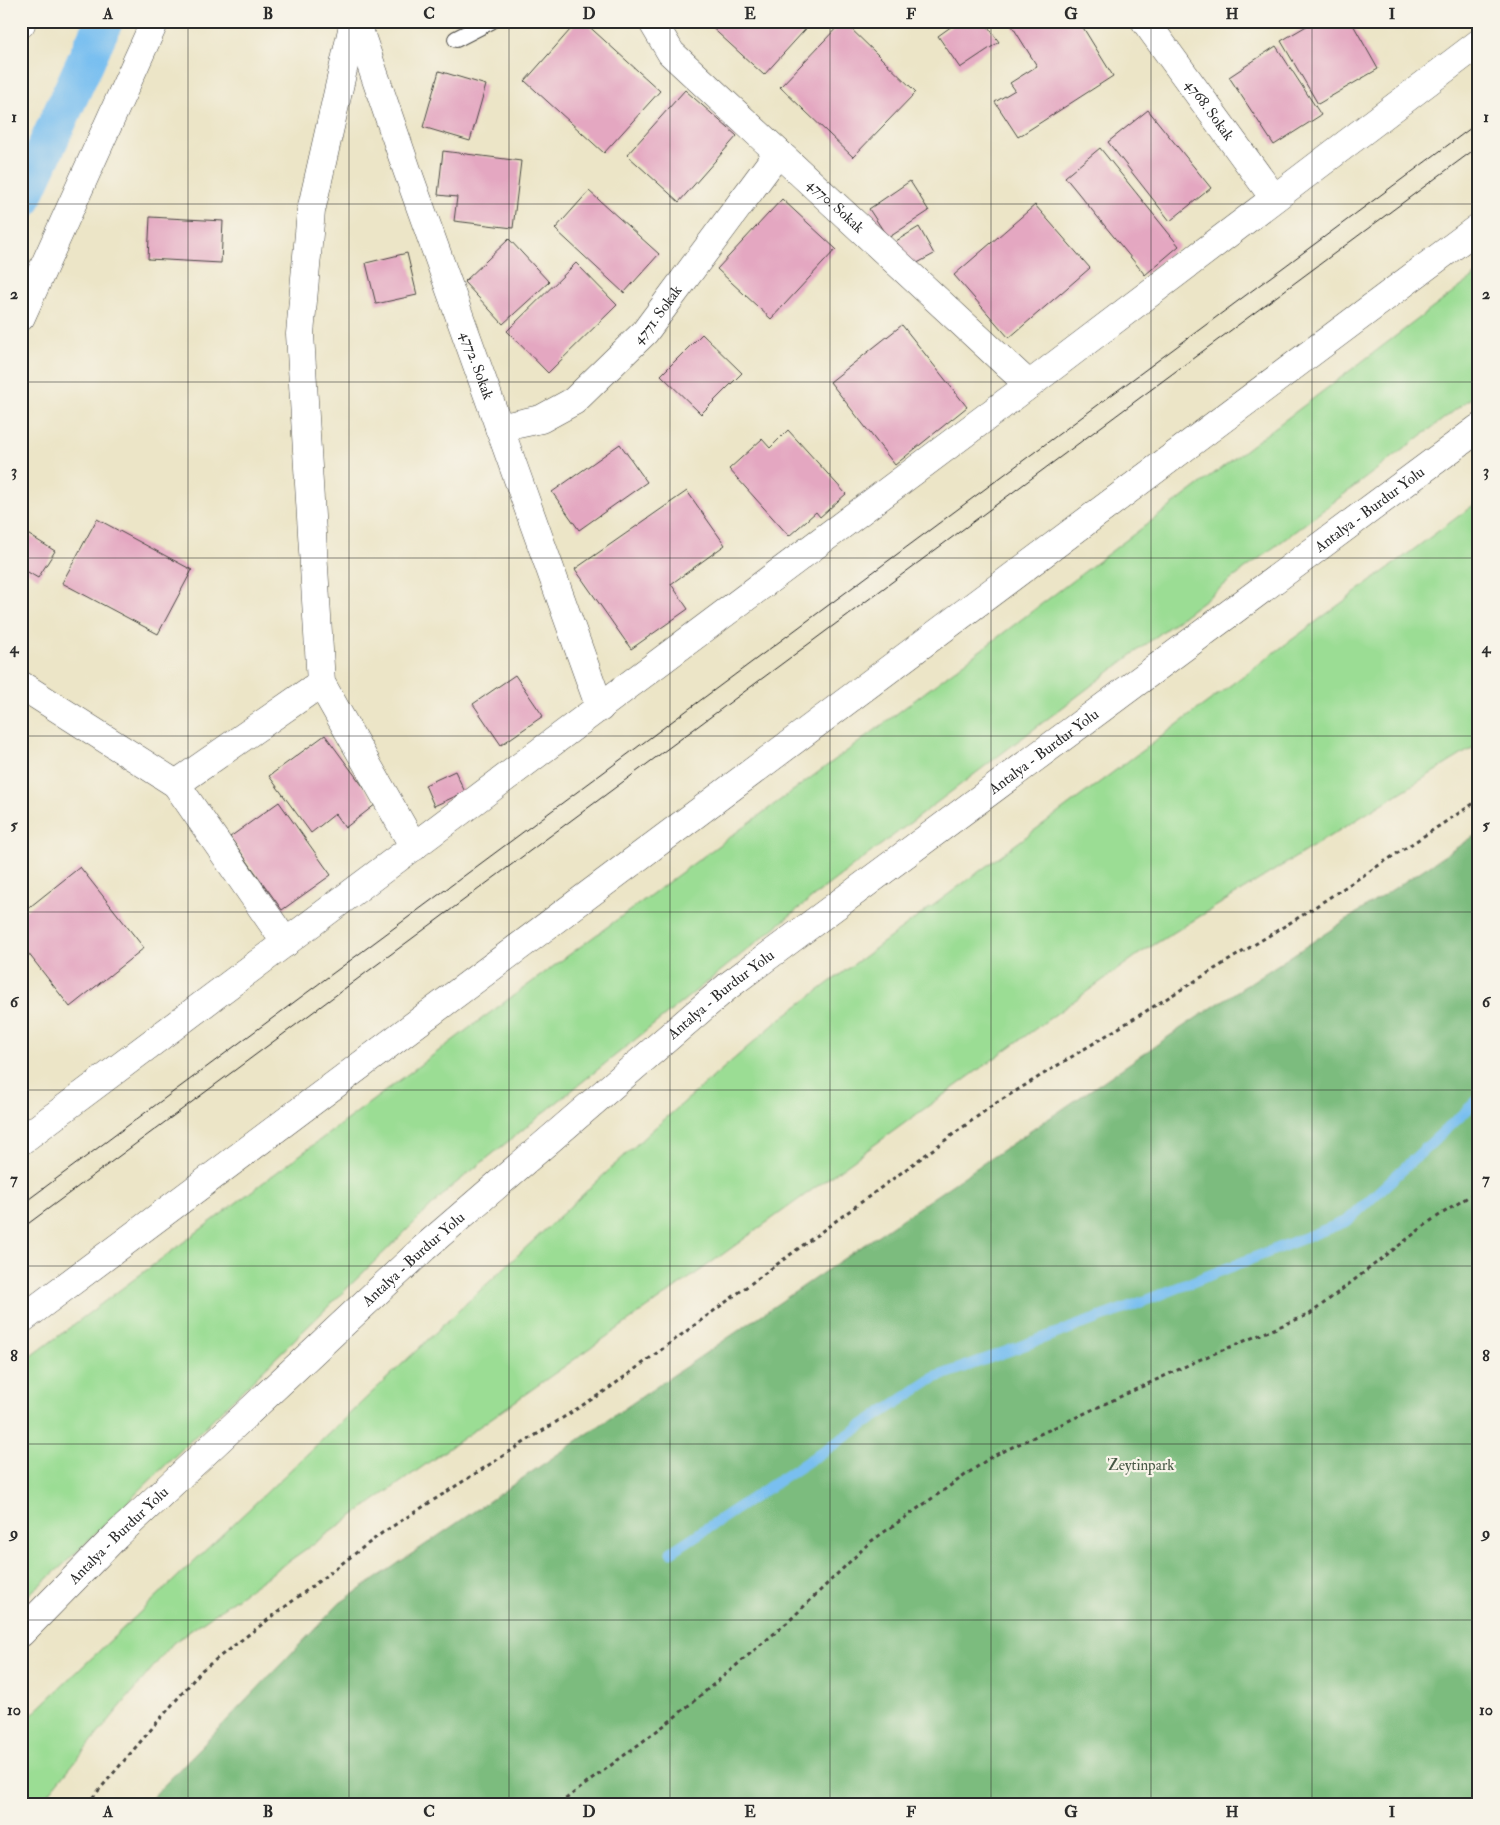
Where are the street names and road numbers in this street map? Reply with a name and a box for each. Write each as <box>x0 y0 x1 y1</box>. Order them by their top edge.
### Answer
street label: 4768. Sokak <box>1181 76 1238 145</box>
street label: 4770. Sokak <box>803 175 868 237</box>
street label: 4771. Sokak <box>629 282 686 348</box>
street label: 4772. Sokak <box>456 329 498 402</box>
street label: Antalya - Burdur Yolu <box>1310 463 1429 557</box>
street label: Antalya - Burdur Yolu <box>984 705 1103 799</box>
street label: Antalya - Burdur Yolu <box>663 946 779 1044</box>
street label: Antalya - Burdur Yolu <box>358 1208 469 1312</box>
street label: Antalya - Burdur Yolu <box>64 1483 173 1589</box>

